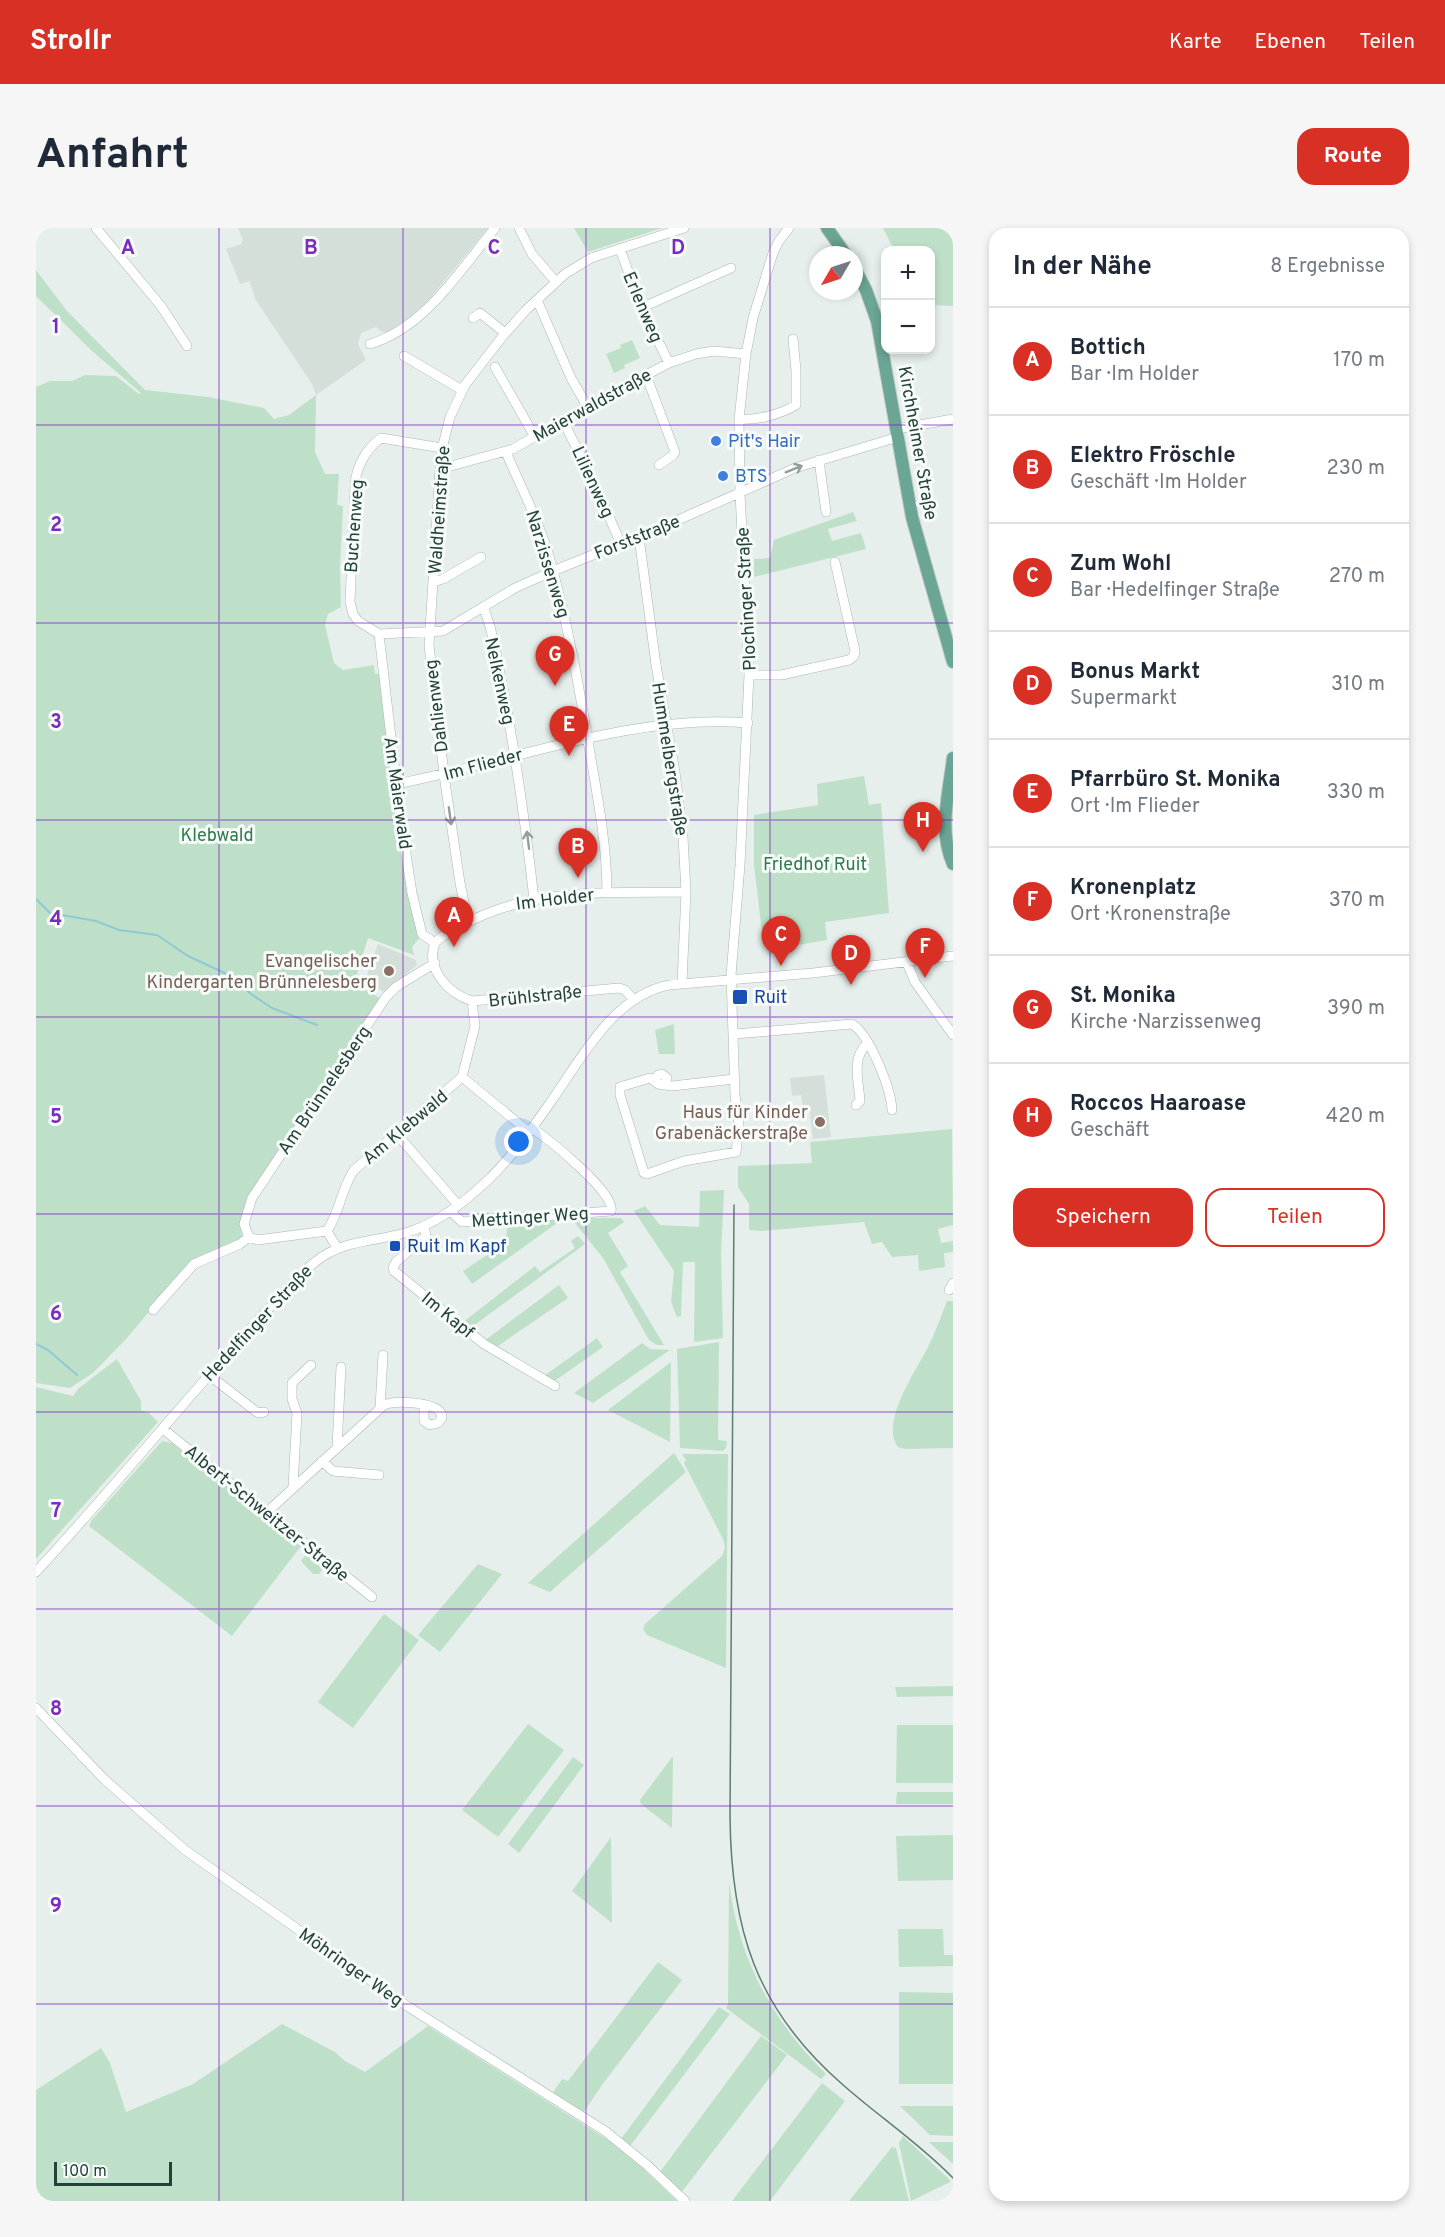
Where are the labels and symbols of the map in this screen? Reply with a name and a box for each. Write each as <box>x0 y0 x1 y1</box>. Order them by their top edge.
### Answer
text: A <box>121 236 135 262</box>
text: B <box>304 236 318 262</box>
text: C <box>488 236 500 262</box>
text: D <box>671 236 685 262</box>
north arrow <box>809 246 863 300</box>
street label: Erlenweg <box>616 269 667 347</box>
text: 1 <box>52 315 60 341</box>
street label: Maierwaldstraße <box>529 364 656 448</box>
street label: Kirchheimer Straße <box>892 365 941 522</box>
place label: Pit's Hair <box>728 431 800 454</box>
marker: Pit's Hair <box>709 434 723 448</box>
street label: Lilienweg <box>565 443 618 522</box>
street label: Waldheimstraße <box>425 445 456 575</box>
one-way arrow <box>784 463 802 474</box>
place label: BTS <box>735 466 768 489</box>
marker: BTS <box>716 469 730 483</box>
street label: Buchenweg <box>341 478 370 574</box>
street label: Narzissenweg <box>519 508 574 621</box>
street label: Forststraße <box>591 511 684 566</box>
text: 2 <box>50 513 62 539</box>
street label: Plochinger Straße <box>732 526 763 671</box>
street label: Nelkenweg <box>478 635 519 727</box>
pin: G <box>536 636 574 686</box>
street label: Dahlienweg <box>420 658 455 754</box>
street label: Hummelbergstraße <box>645 681 692 838</box>
pin: E <box>550 706 588 756</box>
text: 3 <box>50 710 62 736</box>
street label: Am Maierwald <box>377 735 416 851</box>
street label: Im Flieder <box>441 744 525 787</box>
pin: H <box>904 802 942 852</box>
one-way arrow <box>444 805 455 825</box>
park label: Klebwald <box>180 825 254 848</box>
pin: B <box>558 828 598 878</box>
one-way arrow <box>522 831 533 851</box>
park label: Friedhof Ruit <box>763 854 867 877</box>
street label: Im Holder <box>515 884 596 917</box>
pin: A <box>434 898 474 947</box>
text: 4 <box>50 907 62 933</box>
pin: C <box>762 916 800 966</box>
pin: F <box>906 928 944 978</box>
pin: D <box>832 936 870 985</box>
place label: Evangelischer Kindergarten Brünnelesberg <box>146 951 377 995</box>
marker: Evangelischer Kindergarten Brünnelesberg <box>382 964 396 978</box>
street label: Brühlstraße <box>487 981 583 1014</box>
place label: Ruit <box>754 987 787 1010</box>
marker: Ruit <box>731 988 749 1006</box>
street label: Am Brünnelesberg <box>274 1022 377 1160</box>
street label: Am Klebwald <box>358 1086 454 1171</box>
place label: Haus für Kinder Grabenäckerstraße <box>655 1102 808 1146</box>
text: 5 <box>50 1105 62 1131</box>
marker: Haus für Kinder Grabenäckerstraße <box>813 1115 827 1129</box>
your location <box>504 1127 533 1156</box>
street label: Mettinger Weg <box>471 1203 590 1234</box>
place label: Ruit Im Kapf <box>407 1236 506 1259</box>
marker: Ruit Im Kapf <box>388 1239 402 1253</box>
street label: Hedelfinger Straße <box>198 1261 318 1387</box>
street label: Im Kapf <box>416 1288 478 1345</box>
text: 6 <box>50 1302 62 1328</box>
street label: Albert-Schweitzer-Straße <box>179 1441 353 1588</box>
text: 7 <box>51 1499 61 1525</box>
text: 8 <box>50 1697 62 1723</box>
text: 9 <box>50 1894 62 1920</box>
street label: Möhringer Weg <box>293 1924 407 2013</box>
scale bar <box>54 2159 172 2186</box>

